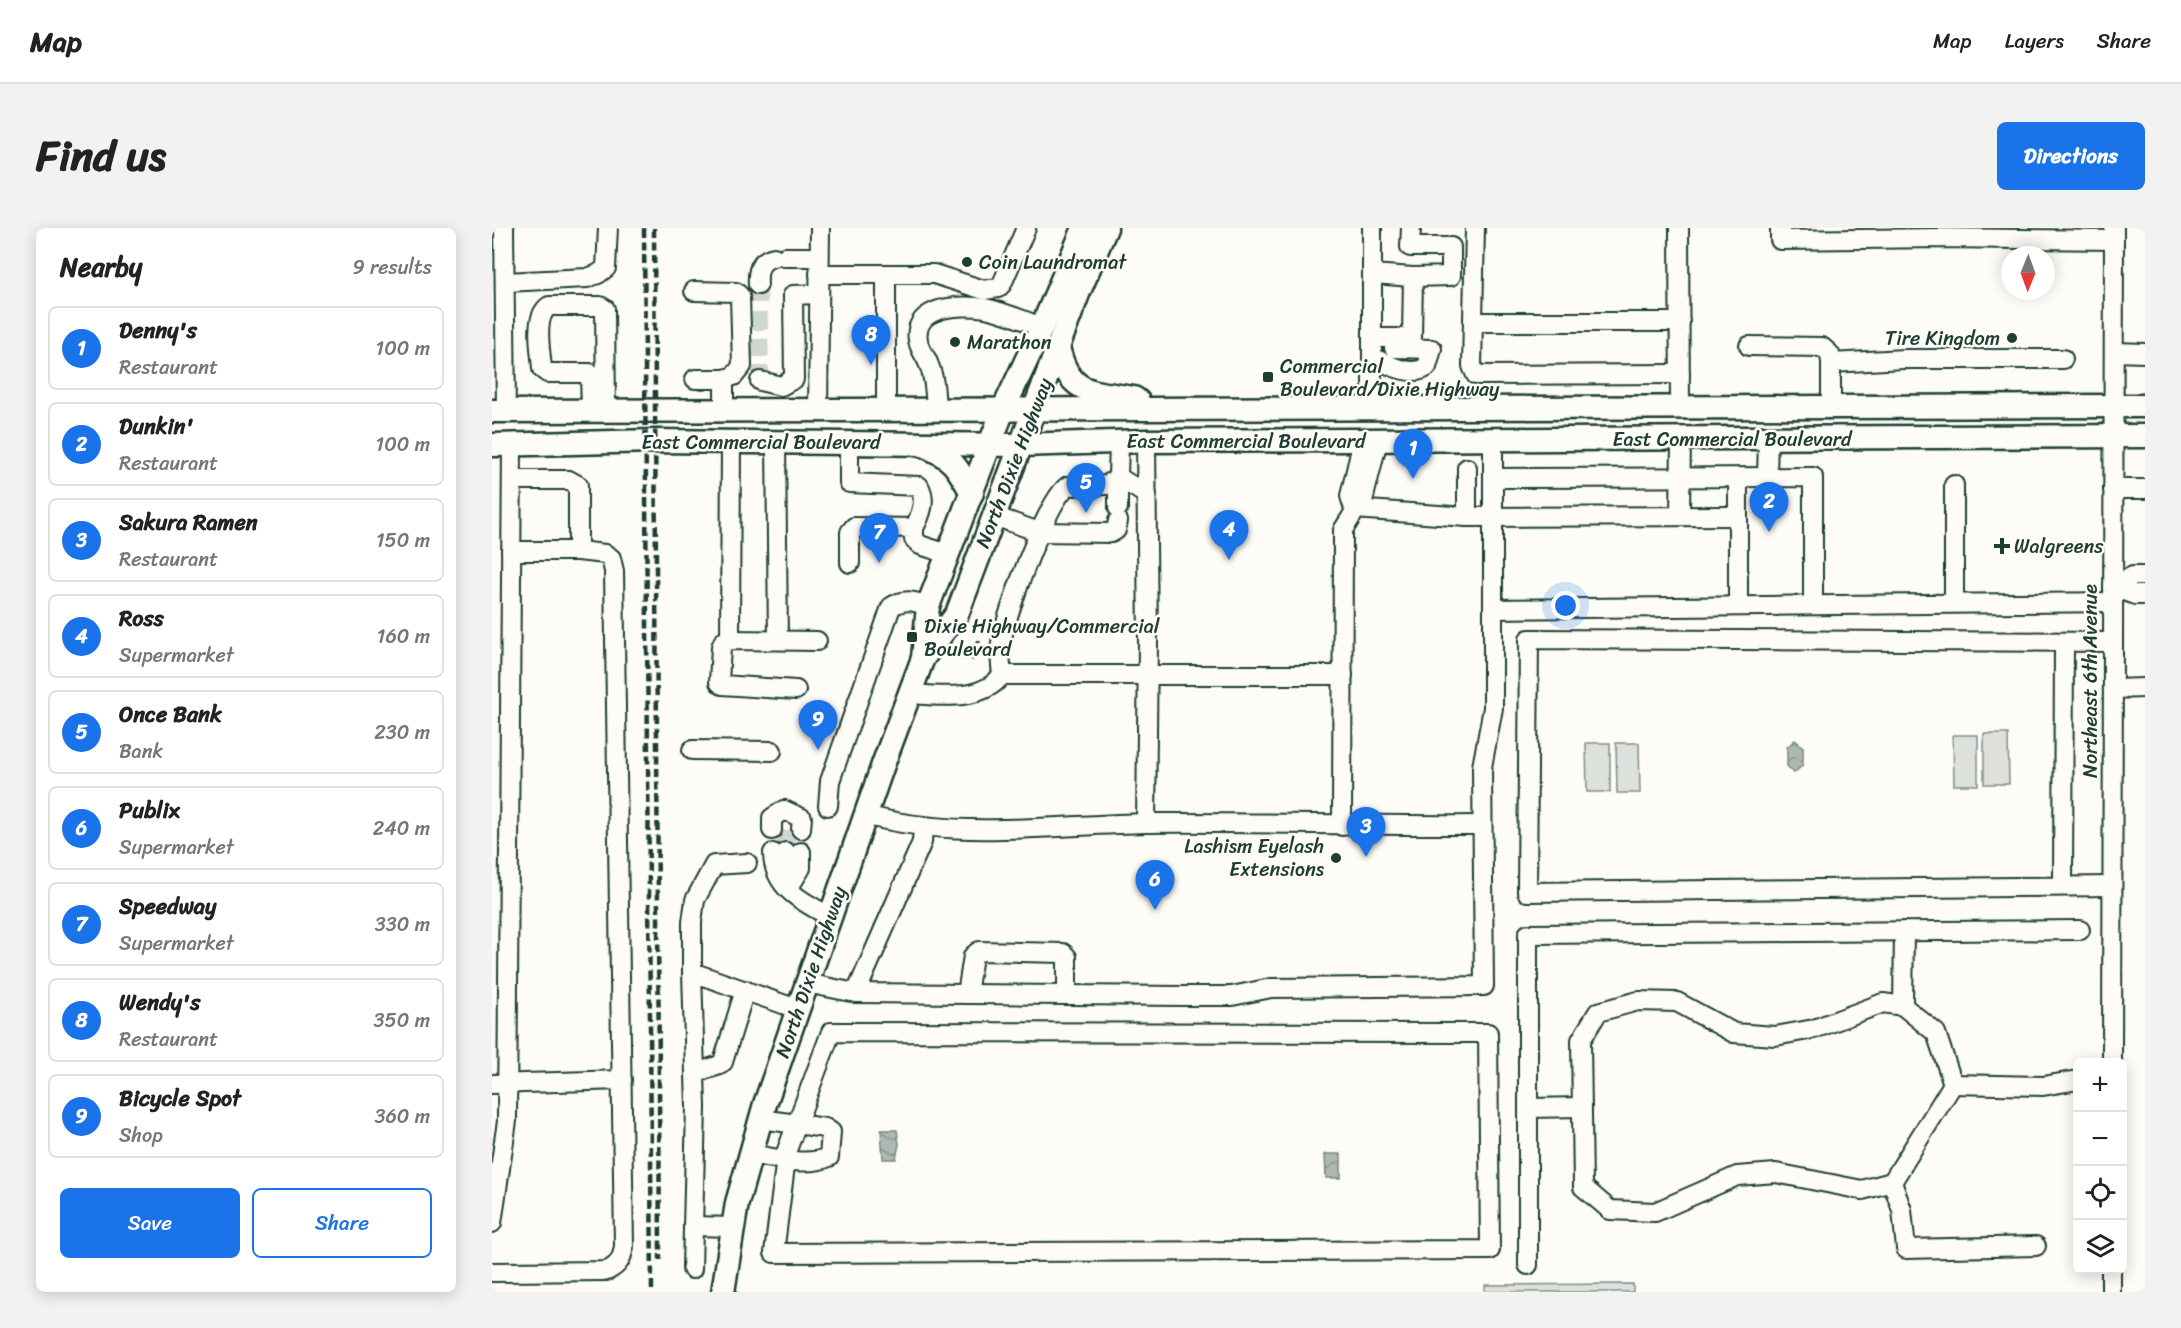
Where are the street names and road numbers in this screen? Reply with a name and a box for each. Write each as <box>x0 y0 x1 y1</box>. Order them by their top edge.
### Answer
street label: North Dixie Highway <box>965 372 1063 553</box>
street label: East Commercial Boulevard <box>1612 422 1853 457</box>
street label: East Commercial Boulevard <box>1126 424 1367 459</box>
street label: East Commercial Boulevard <box>641 425 882 460</box>
street label: Northeast 6th Avenue <box>2073 584 2108 778</box>
street label: North Dixie Highway <box>765 881 857 1063</box>

